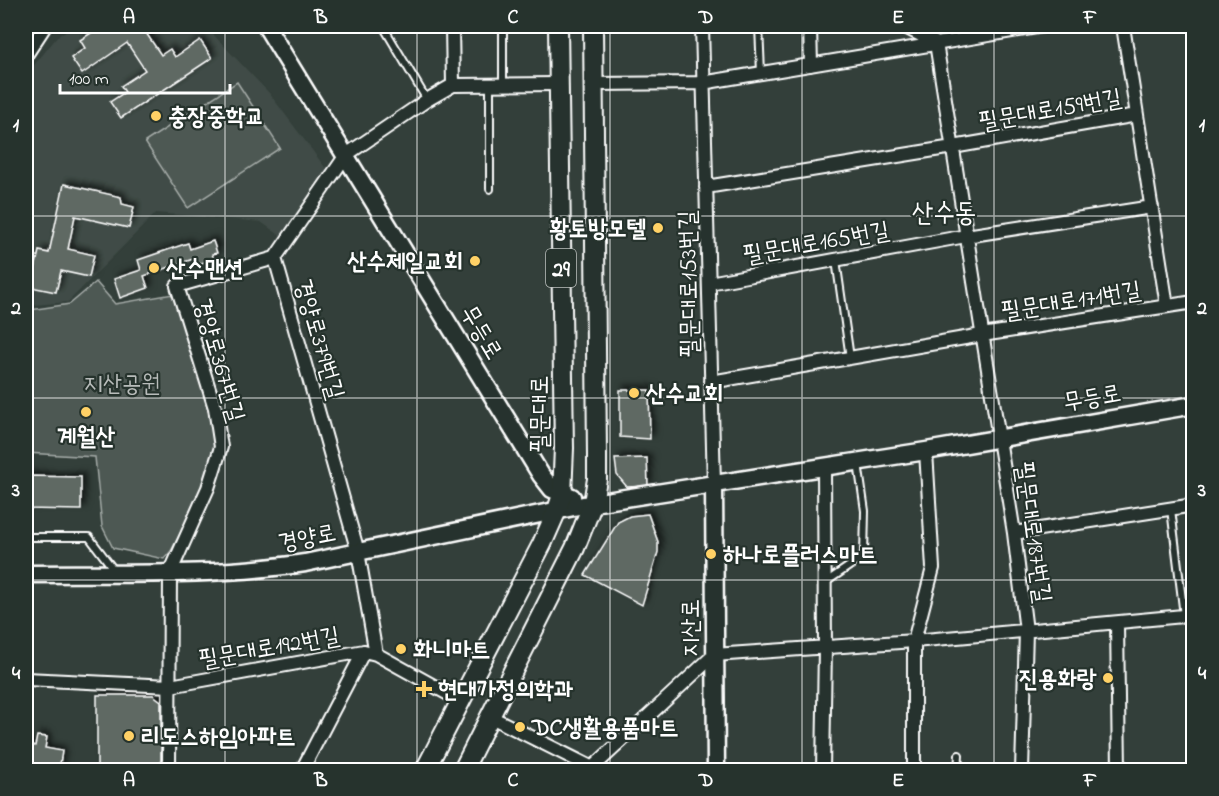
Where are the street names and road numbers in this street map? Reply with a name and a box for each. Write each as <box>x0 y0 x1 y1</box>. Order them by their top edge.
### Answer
street label: 필문대로159번길 <box>976 82 1125 141</box>
street label: 필문대로153번길 <box>672 210 709 358</box>
street label: 필문대로165번길 <box>741 214 892 275</box>
road number: 29 <box>546 249 576 287</box>
street label: 필문대로171번길 <box>999 274 1144 331</box>
street label: 경양로379번길 <box>284 275 351 404</box>
street label: 경양로367번길 <box>183 295 252 427</box>
street label: 무등로 <box>450 299 510 367</box>
street label: 필문대로 <box>524 375 559 453</box>
street label: 무등로 <box>1061 377 1124 422</box>
street label: 필문대로187번길 <box>1004 459 1059 605</box>
street label: 경양로 <box>276 517 339 562</box>
street label: 지산로 <box>675 599 710 657</box>
street label: 필문대로192번길 <box>196 620 343 679</box>

